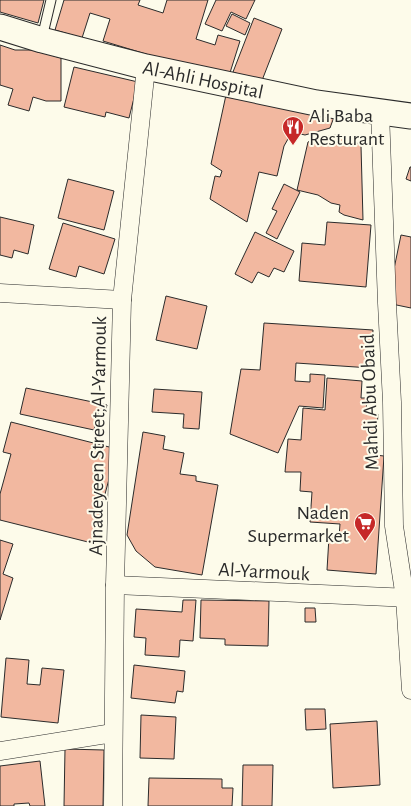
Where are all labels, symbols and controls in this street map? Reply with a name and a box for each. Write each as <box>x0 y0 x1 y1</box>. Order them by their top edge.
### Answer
street label: Al-Ahli Hospital <box>141 58 265 103</box>
place label: Ali Baba Resturant <box>309 106 385 149</box>
restaurant icon: Ali Baba Resturant <box>281 115 305 146</box>
street label: Ajnadeyeen Street;Al-Yarmouk <box>86 316 110 556</box>
street label: Mahdi Abu Obaid <box>358 333 382 471</box>
place label: Naden Supermarket <box>248 503 350 546</box>
supermarket icon: Naden Supermarket <box>353 511 377 542</box>
street label: Al-Yarmouk <box>218 560 310 584</box>

